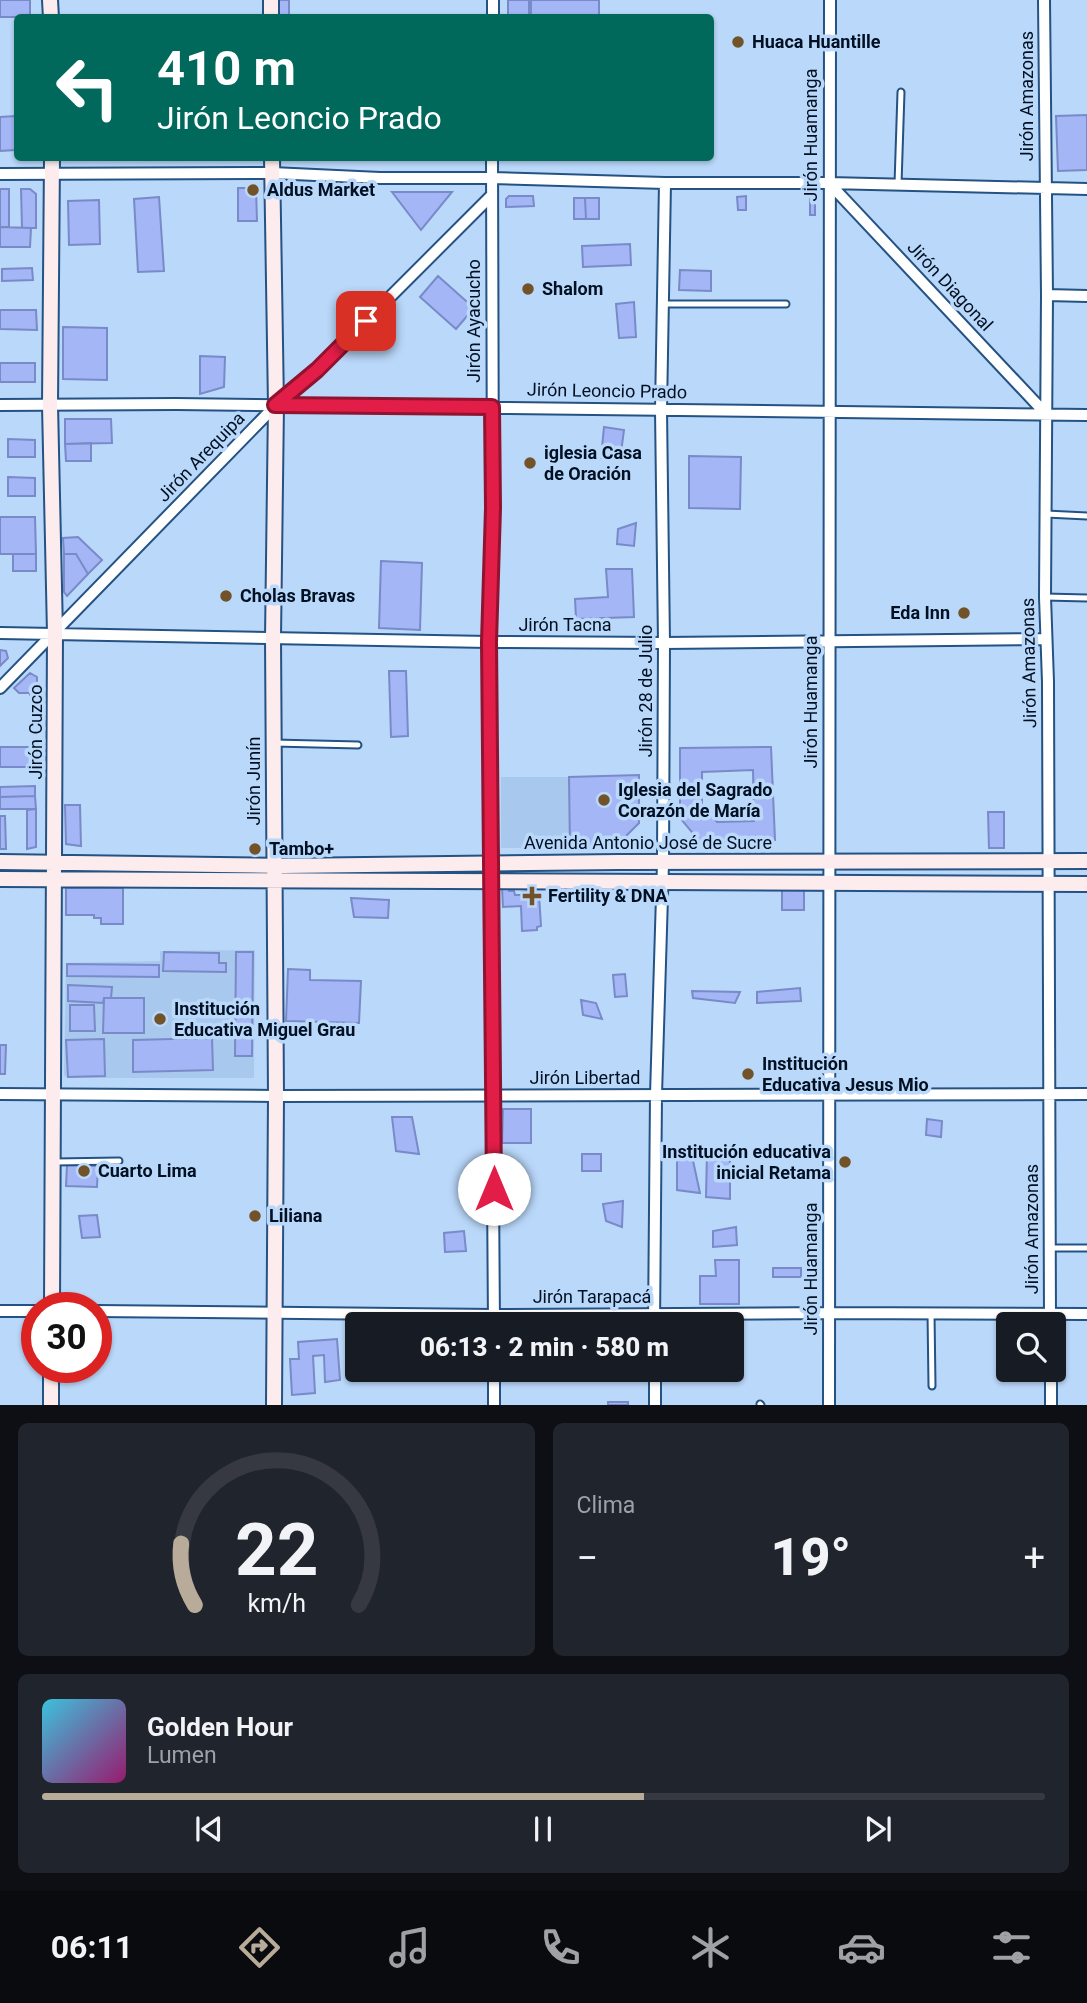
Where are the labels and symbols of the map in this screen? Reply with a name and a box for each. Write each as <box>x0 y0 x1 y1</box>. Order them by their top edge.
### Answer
place label: Huaca Huantille <box>752 31 881 52</box>
street label: Jirón Amazonas <box>1016 31 1037 161</box>
marker: Huaca Huantille <box>730 34 746 50</box>
street label: Jirón Huamanga <box>800 69 821 201</box>
place label: Aldus Market <box>267 179 375 200</box>
marker: Aldus Market <box>245 182 261 198</box>
street label: Jirón Diagonal <box>903 236 997 335</box>
street label: Jirón Ayacucho <box>463 259 484 383</box>
place label: Shalom <box>542 278 603 299</box>
marker: Shalom <box>520 281 536 297</box>
pin <box>336 291 396 351</box>
street label: Jirón Leoncio Prado <box>527 379 687 402</box>
street label: Jirón Arequipa <box>153 407 249 506</box>
place label: iglesia Casa de Oración <box>544 442 642 484</box>
marker: iglesia Casa de Oración <box>522 455 538 471</box>
place label: Cholas Bravas <box>240 585 355 606</box>
marker: Cholas Bravas <box>218 588 234 604</box>
street label: Jirón Amazonas <box>1017 598 1040 728</box>
place label: Eda Inn <box>890 602 950 623</box>
marker: Eda Inn <box>956 605 972 621</box>
street label: Jirón Tacna <box>518 614 612 635</box>
street label: Jirón 28 de Julio <box>635 625 656 757</box>
street label: Jirón Huamanga <box>800 636 821 768</box>
street label: Jirón Cuzco <box>25 684 46 780</box>
street label: Jirón Junín <box>243 736 264 826</box>
place label: Iglesia del Sagrado Corazón de María <box>618 779 772 821</box>
marker: Iglesia del Sagrado Corazón de María <box>596 792 612 808</box>
street label: Avenida Antonio José de Sucre <box>524 832 772 853</box>
place label: Tambo+ <box>269 838 334 859</box>
marker: Tambo+ <box>247 841 263 857</box>
place label: Fertility & DNA <box>548 885 668 906</box>
marker: Fertility & DNA <box>522 886 542 906</box>
place label: Institución Educativa Miguel Grau <box>174 998 355 1040</box>
marker: Institución Educativa Miguel Grau <box>152 1011 168 1027</box>
place label: Institución Educativa Jesus Mio <box>762 1053 929 1095</box>
marker: Institución Educativa Jesus Mio <box>740 1066 756 1082</box>
street label: Jirón Libertad <box>530 1067 641 1088</box>
place label: Institución educativa inicial Retama <box>662 1141 831 1183</box>
position arrow <box>457 1152 531 1226</box>
marker: Institución educativa inicial Retama <box>837 1154 853 1170</box>
place label: Cuarto Lima <box>98 1160 197 1181</box>
marker: Cuarto Lima <box>76 1163 92 1179</box>
street label: Jirón Amazonas <box>1021 1164 1042 1294</box>
street label: Jirón Huamanga <box>800 1203 821 1335</box>
place label: Liliana <box>269 1205 323 1226</box>
marker: Liliana <box>247 1208 263 1224</box>
street label: Jirón Tarapacá <box>533 1286 651 1307</box>
speed limit sign: 30 <box>21 1292 112 1383</box>

